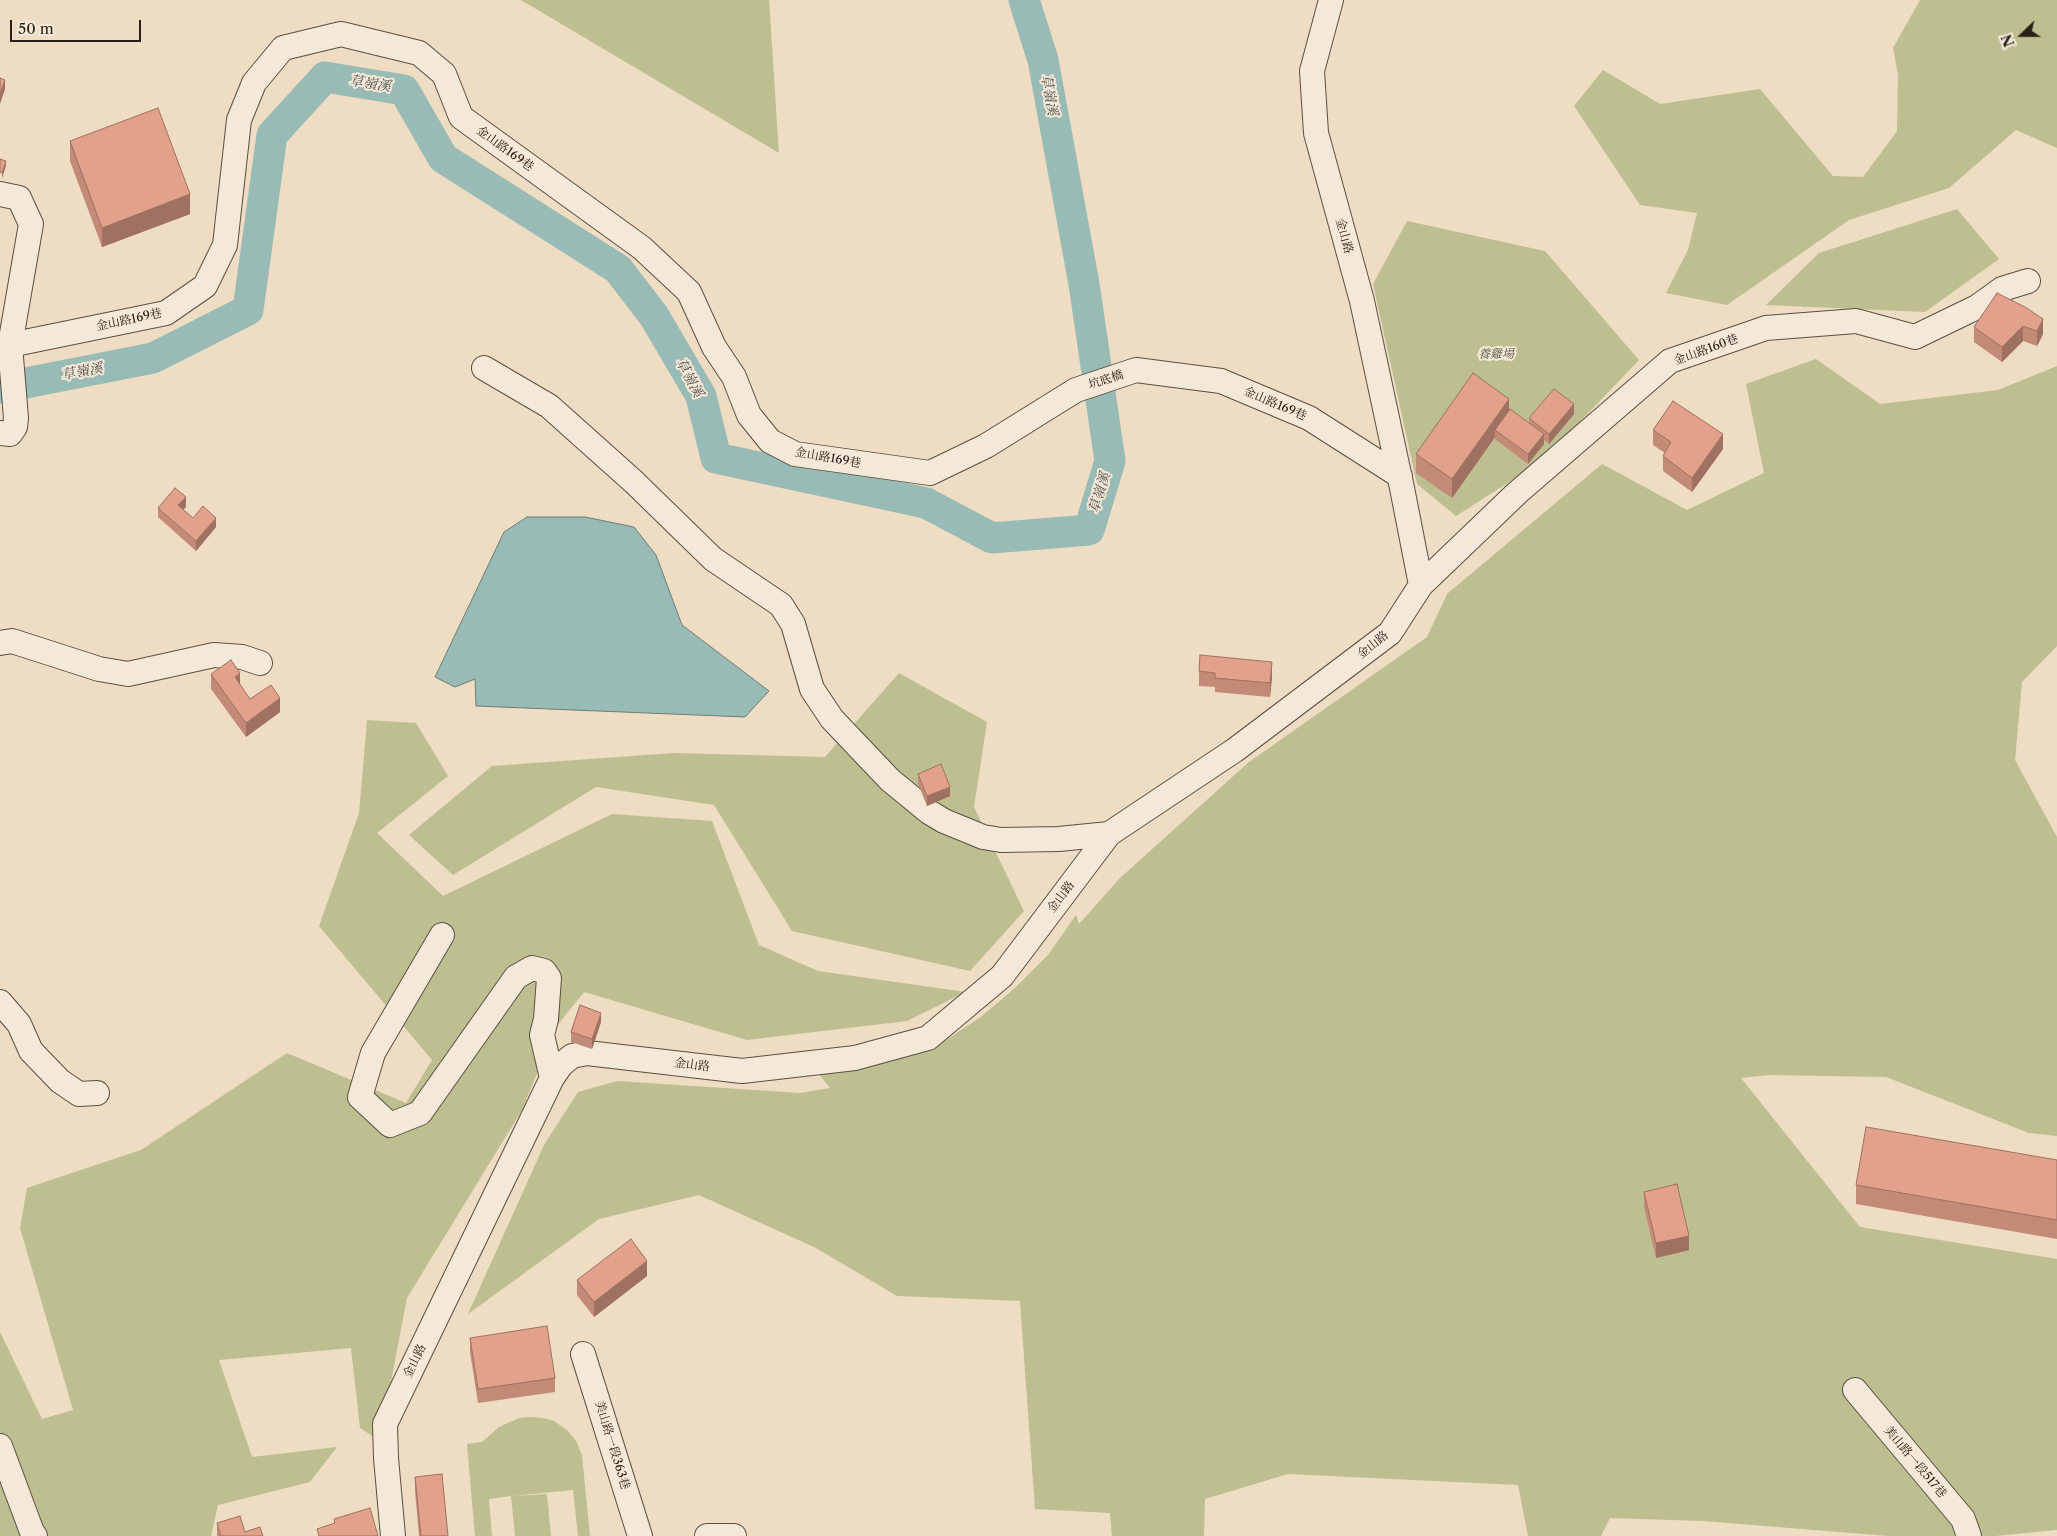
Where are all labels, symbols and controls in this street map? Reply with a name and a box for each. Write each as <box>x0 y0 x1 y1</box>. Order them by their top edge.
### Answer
scale bar <box>12 10 144 42</box>
north arrow <box>1997 10 2047 60</box>
text: 50 m <box>18 19 54 38</box>
text: N <box>1997 32 2019 50</box>
water label: 草嶺溪 <box>348 72 392 96</box>
water label: 草嶺溪 <box>1037 73 1061 117</box>
street label: 金山路169巷 <box>474 123 536 175</box>
street label: 金山路 <box>1332 217 1356 255</box>
street label: 金山路169巷 <box>95 306 163 334</box>
street label: 金山路160巷 <box>1672 332 1740 368</box>
park label: 養雞場 <box>1478 348 1514 362</box>
water label: 草嶺溪 <box>672 356 706 400</box>
water label: 草嶺溪 <box>60 360 104 384</box>
street label: 坑底橋 <box>1087 368 1125 392</box>
street label: 金山路169巷 <box>1241 384 1309 424</box>
street label: 金山路169巷 <box>794 445 862 471</box>
water label: 草嶺溪 <box>1086 470 1114 516</box>
street label: 金山路 <box>1354 628 1392 662</box>
street label: 金山路 <box>1044 878 1078 916</box>
street label: 金山路 <box>673 1056 711 1074</box>
street label: 金山路 <box>401 1342 429 1380</box>
street label: 美山路一段363巷 <box>592 1399 632 1491</box>
street label: 美山路一段517巷 <box>1881 1423 1949 1501</box>

